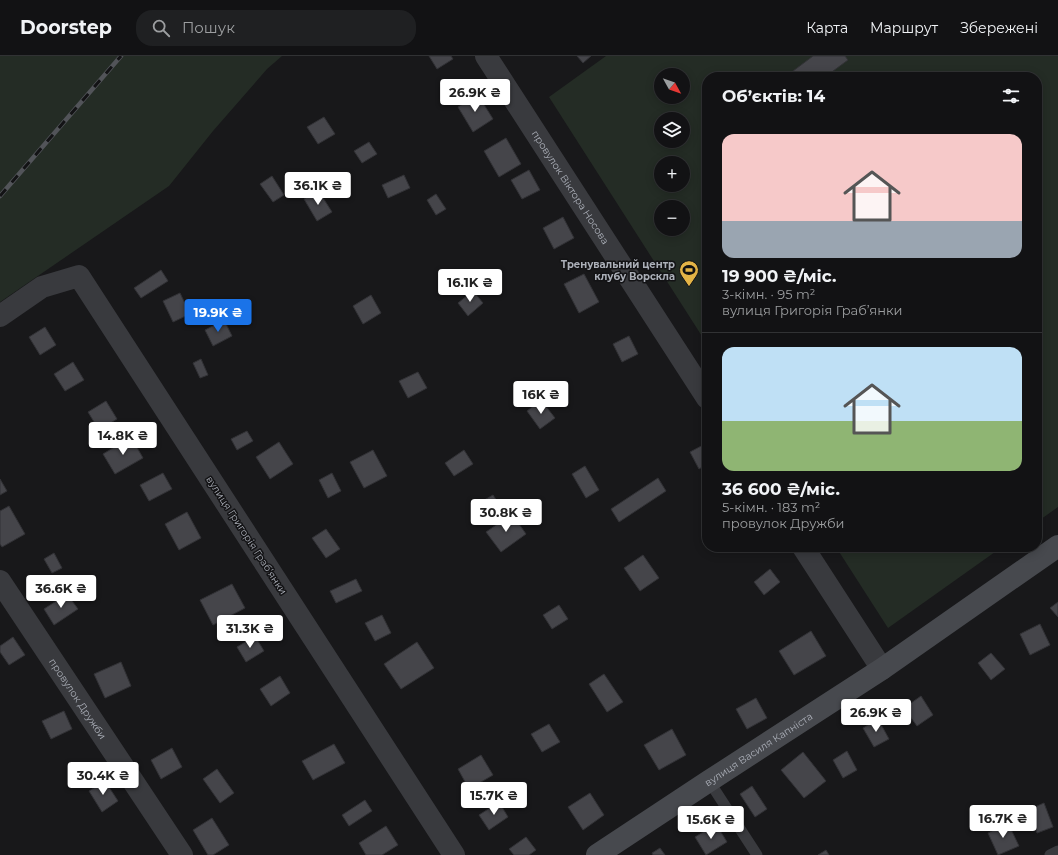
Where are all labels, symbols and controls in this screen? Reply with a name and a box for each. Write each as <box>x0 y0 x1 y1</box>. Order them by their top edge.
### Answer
search box <box>136 10 416 46</box>
text: Doorstep <box>20 16 112 39</box>
icon: search <box>150 17 172 39</box>
text: Пошук <box>182 18 235 37</box>
text: Карта <box>806 19 848 37</box>
text: Маршрут <box>870 19 938 37</box>
text: Збережені <box>960 19 1038 37</box>
north arrow <box>654 68 690 104</box>
map controls <box>654 68 690 236</box>
pin: 26.9K ₴ <box>438 79 512 113</box>
text: 26.9K ₴ <box>449 84 501 100</box>
icon: filters <box>1000 85 1022 107</box>
text: Об’єктів: 14 <box>722 86 825 106</box>
button: layers <box>654 112 690 148</box>
street label: провулок Віктора Носова <box>529 128 612 247</box>
button: + <box>654 156 690 192</box>
icon: home <box>836 160 908 232</box>
pin: 36.1K ₴ <box>281 172 355 206</box>
text: 36.1K ₴ <box>294 177 342 193</box>
button: − <box>654 200 690 236</box>
place label: Тренувальний центр клубу Ворскла <box>561 258 675 283</box>
sports icon: Тренувальний центр клубу Ворскла <box>678 259 700 287</box>
text: 19 900 ₴/міс. <box>722 266 837 286</box>
pin: 16.1K ₴ <box>433 269 507 303</box>
text: 16.1K ₴ <box>447 274 493 290</box>
text: 3-кімн. · 95 m² <box>722 286 815 302</box>
pin: 19.9K ₴ <box>181 299 255 333</box>
text: вулиця Григорія Грабʼянки <box>722 302 902 318</box>
text: 19.9K ₴ <box>194 304 242 320</box>
icon: home <box>836 373 908 445</box>
pin: 16K ₴ <box>513 381 569 415</box>
text: 16K ₴ <box>522 386 560 402</box>
pin: 14.8K ₴ <box>86 422 160 456</box>
text: 14.8K ₴ <box>98 427 148 443</box>
street label: вулиця Григорія Грабʼянки <box>203 474 290 597</box>
text: 36 600 ₴/міс. <box>722 479 840 499</box>
pin: 30.8K ₴ <box>469 499 543 533</box>
text: 5-кімн. · 183 m² <box>722 499 820 515</box>
text: 30.8K ₴ <box>480 504 532 520</box>
text: провулок Дружби <box>722 515 844 531</box>
pin: 36.6K ₴ <box>24 575 98 609</box>
text: 36.6K ₴ <box>35 580 87 596</box>
pin: 31.3K ₴ <box>213 615 287 649</box>
text: 31.3K ₴ <box>226 620 274 636</box>
street label: провулок Дружби <box>46 656 109 742</box>
pin: 26.9K ₴ <box>839 699 913 733</box>
text: 26.9K ₴ <box>850 704 902 720</box>
street label: вулиця Василя Капніста <box>702 710 815 789</box>
pin: 30.4K ₴ <box>66 762 140 796</box>
text: 30.4K ₴ <box>77 767 129 783</box>
pin: 15.7K ₴ <box>457 782 531 816</box>
text: 15.7K ₴ <box>470 787 518 803</box>
pin: 16.7K ₴ <box>966 805 1040 839</box>
pin: 15.6K ₴ <box>674 806 748 840</box>
text: 16.7K ₴ <box>979 810 1027 826</box>
text: 15.6K ₴ <box>687 811 735 827</box>

